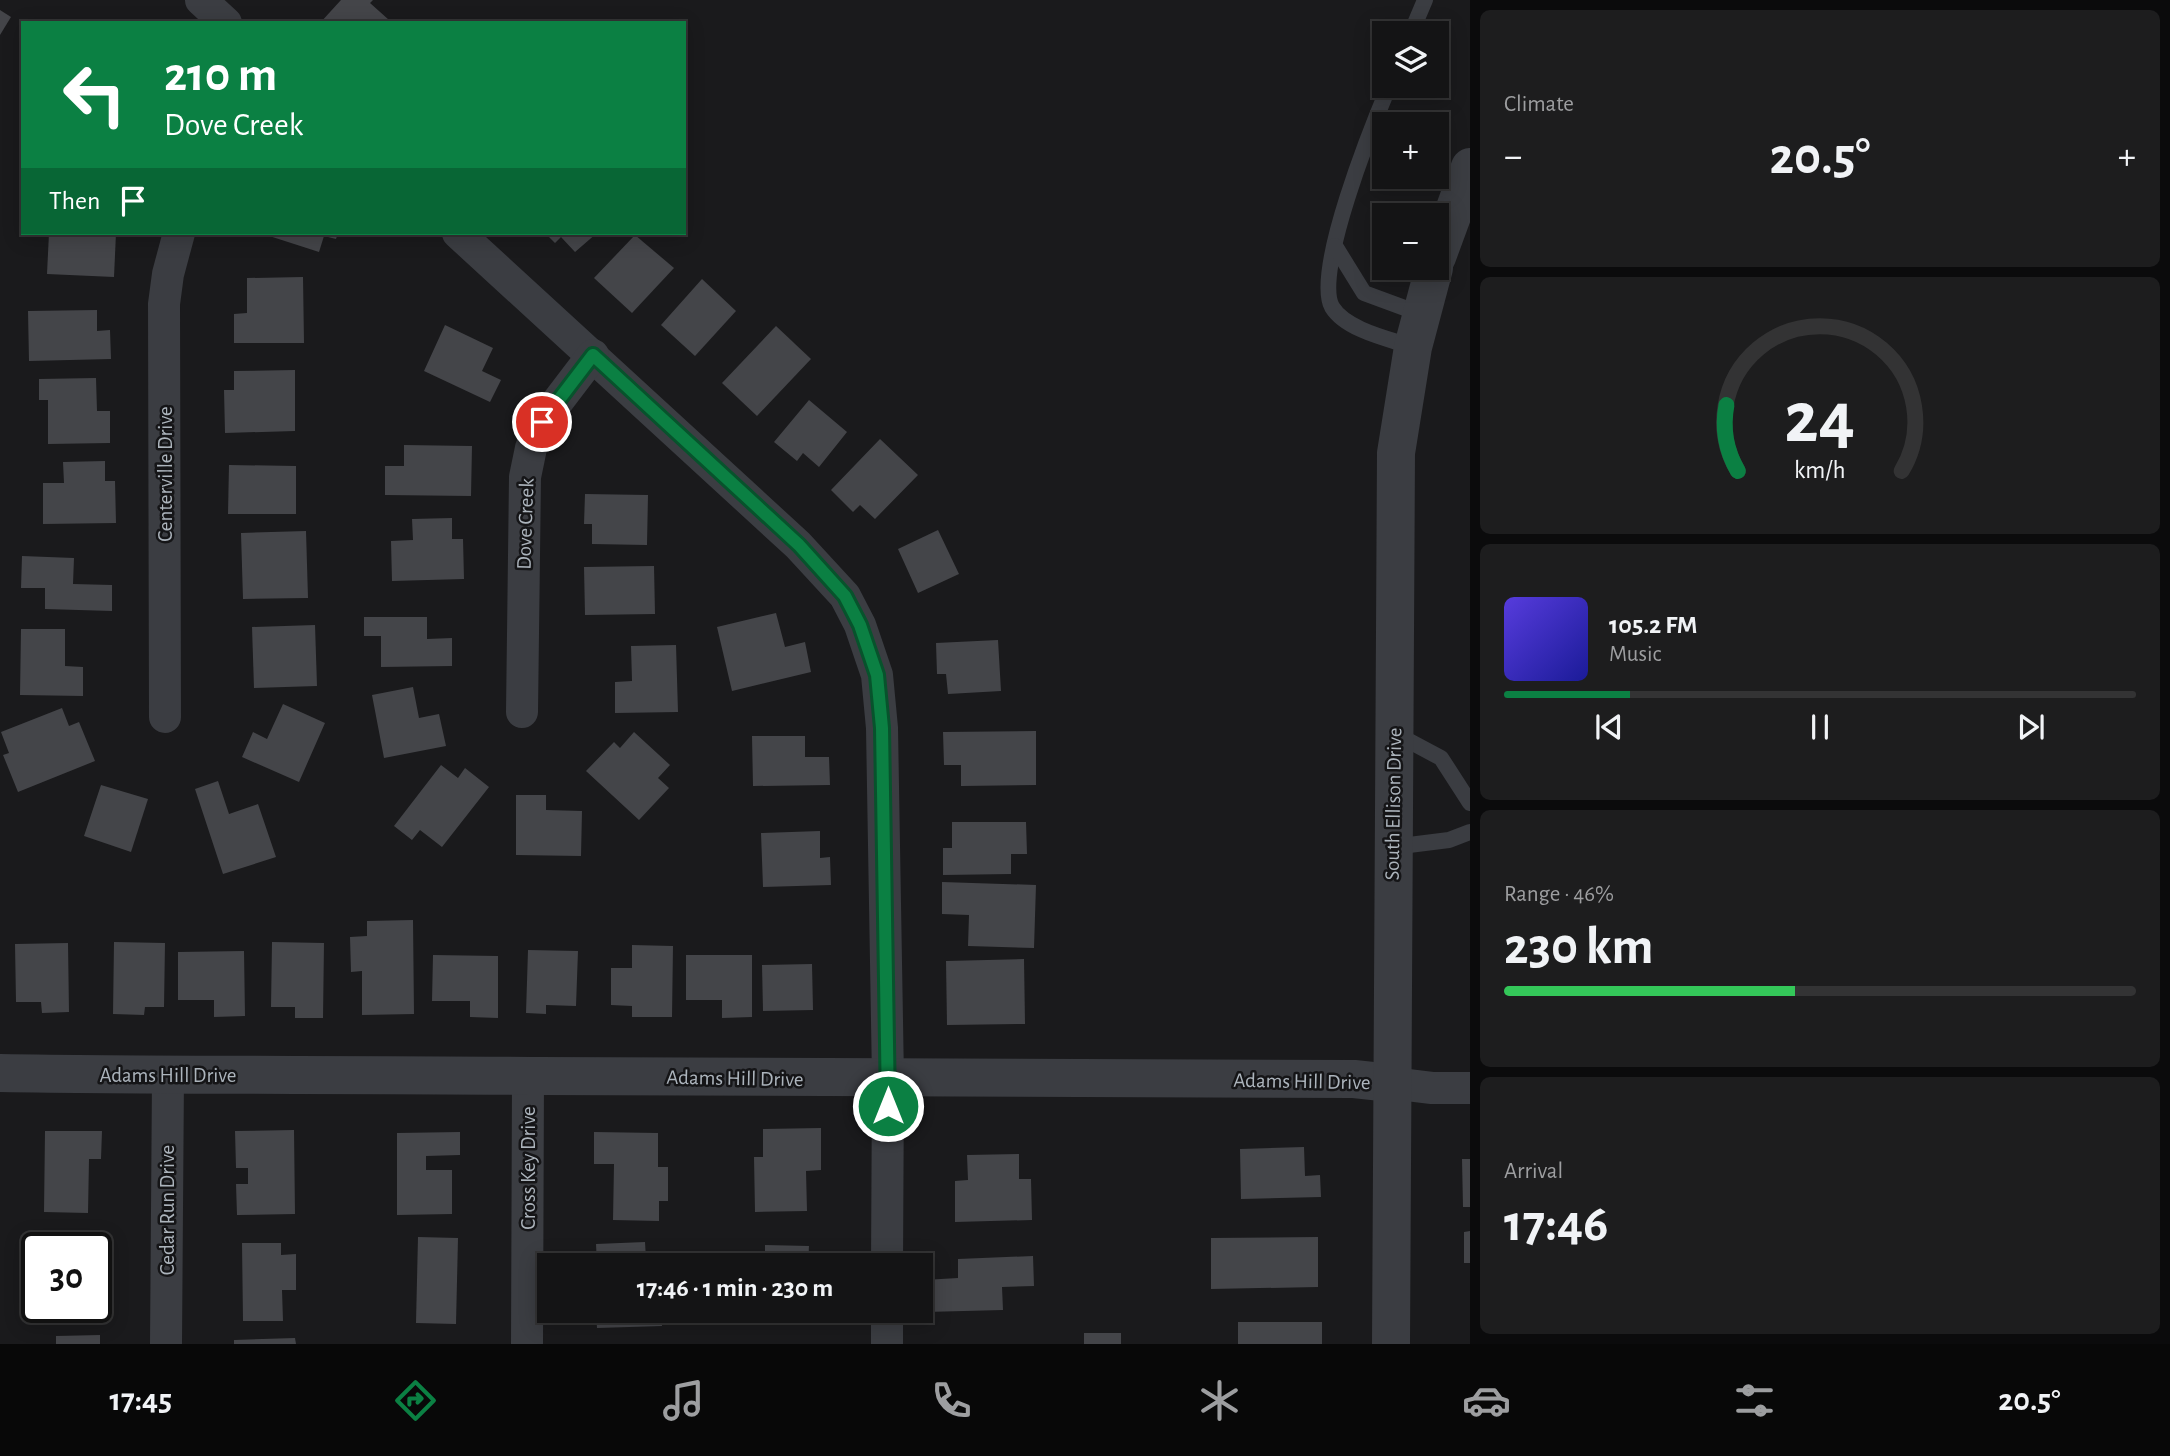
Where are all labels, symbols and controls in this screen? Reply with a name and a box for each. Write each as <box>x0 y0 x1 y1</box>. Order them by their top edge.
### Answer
map controls <box>1372 21 1449 280</box>
button: layers <box>1372 21 1449 98</box>
icon: left <box>49 49 140 140</box>
text: 210 m <box>164 51 277 100</box>
text: Climate <box>1504 93 1574 116</box>
text: Dove Creek <box>164 109 303 141</box>
button: + <box>1372 112 1449 189</box>
text: 20.5° <box>1769 131 1871 183</box>
text: − <box>1504 138 1522 176</box>
text: + <box>2118 138 2136 176</box>
icon: arrive <box>114 182 152 220</box>
text: Then <box>49 188 100 214</box>
button: − <box>1372 203 1449 280</box>
text: 24 <box>1785 384 1855 457</box>
pin <box>512 392 572 452</box>
icon: arrive <box>523 403 561 441</box>
street label: Centerville Drive <box>155 406 176 542</box>
text: km/h <box>1794 458 1846 483</box>
street label: Dove Creek <box>513 478 538 570</box>
text: 105.2 FM <box>1609 612 1698 638</box>
text: Music <box>1609 643 1661 666</box>
icon: previous <box>1590 708 1628 746</box>
icon: pause <box>1801 708 1839 746</box>
icon: next <box>2012 708 2050 746</box>
street label: South Ellison Drive <box>1382 727 1405 881</box>
text: Range · 46% <box>1504 883 1614 906</box>
text: 230 km <box>1504 921 1654 973</box>
street label: Adams Hill Drive <box>99 1065 237 1086</box>
street label: Adams Hill Drive <box>666 1067 804 1090</box>
position arrow <box>851 1069 925 1143</box>
street label: Adams Hill Drive <box>1233 1070 1371 1093</box>
street label: Cross Key Drive <box>518 1106 539 1230</box>
street label: Cedar Run Drive <box>157 1145 178 1275</box>
text: Arrival <box>1504 1160 1563 1183</box>
text: 17:46 <box>1504 1198 1608 1250</box>
speed limit sign: 30 <box>21 1232 112 1323</box>
text: 17:46 · 1 min · 230 m <box>637 1275 833 1301</box>
icon: directions <box>391 1376 440 1425</box>
icon: music <box>659 1376 708 1425</box>
icon: phone <box>927 1376 976 1425</box>
icon: climate <box>1195 1376 1244 1425</box>
icon: car <box>1462 1376 1511 1425</box>
icon: filters <box>1730 1376 1779 1425</box>
text: 17:45 <box>109 1384 172 1416</box>
text: 20.5° <box>1998 1384 2061 1416</box>

